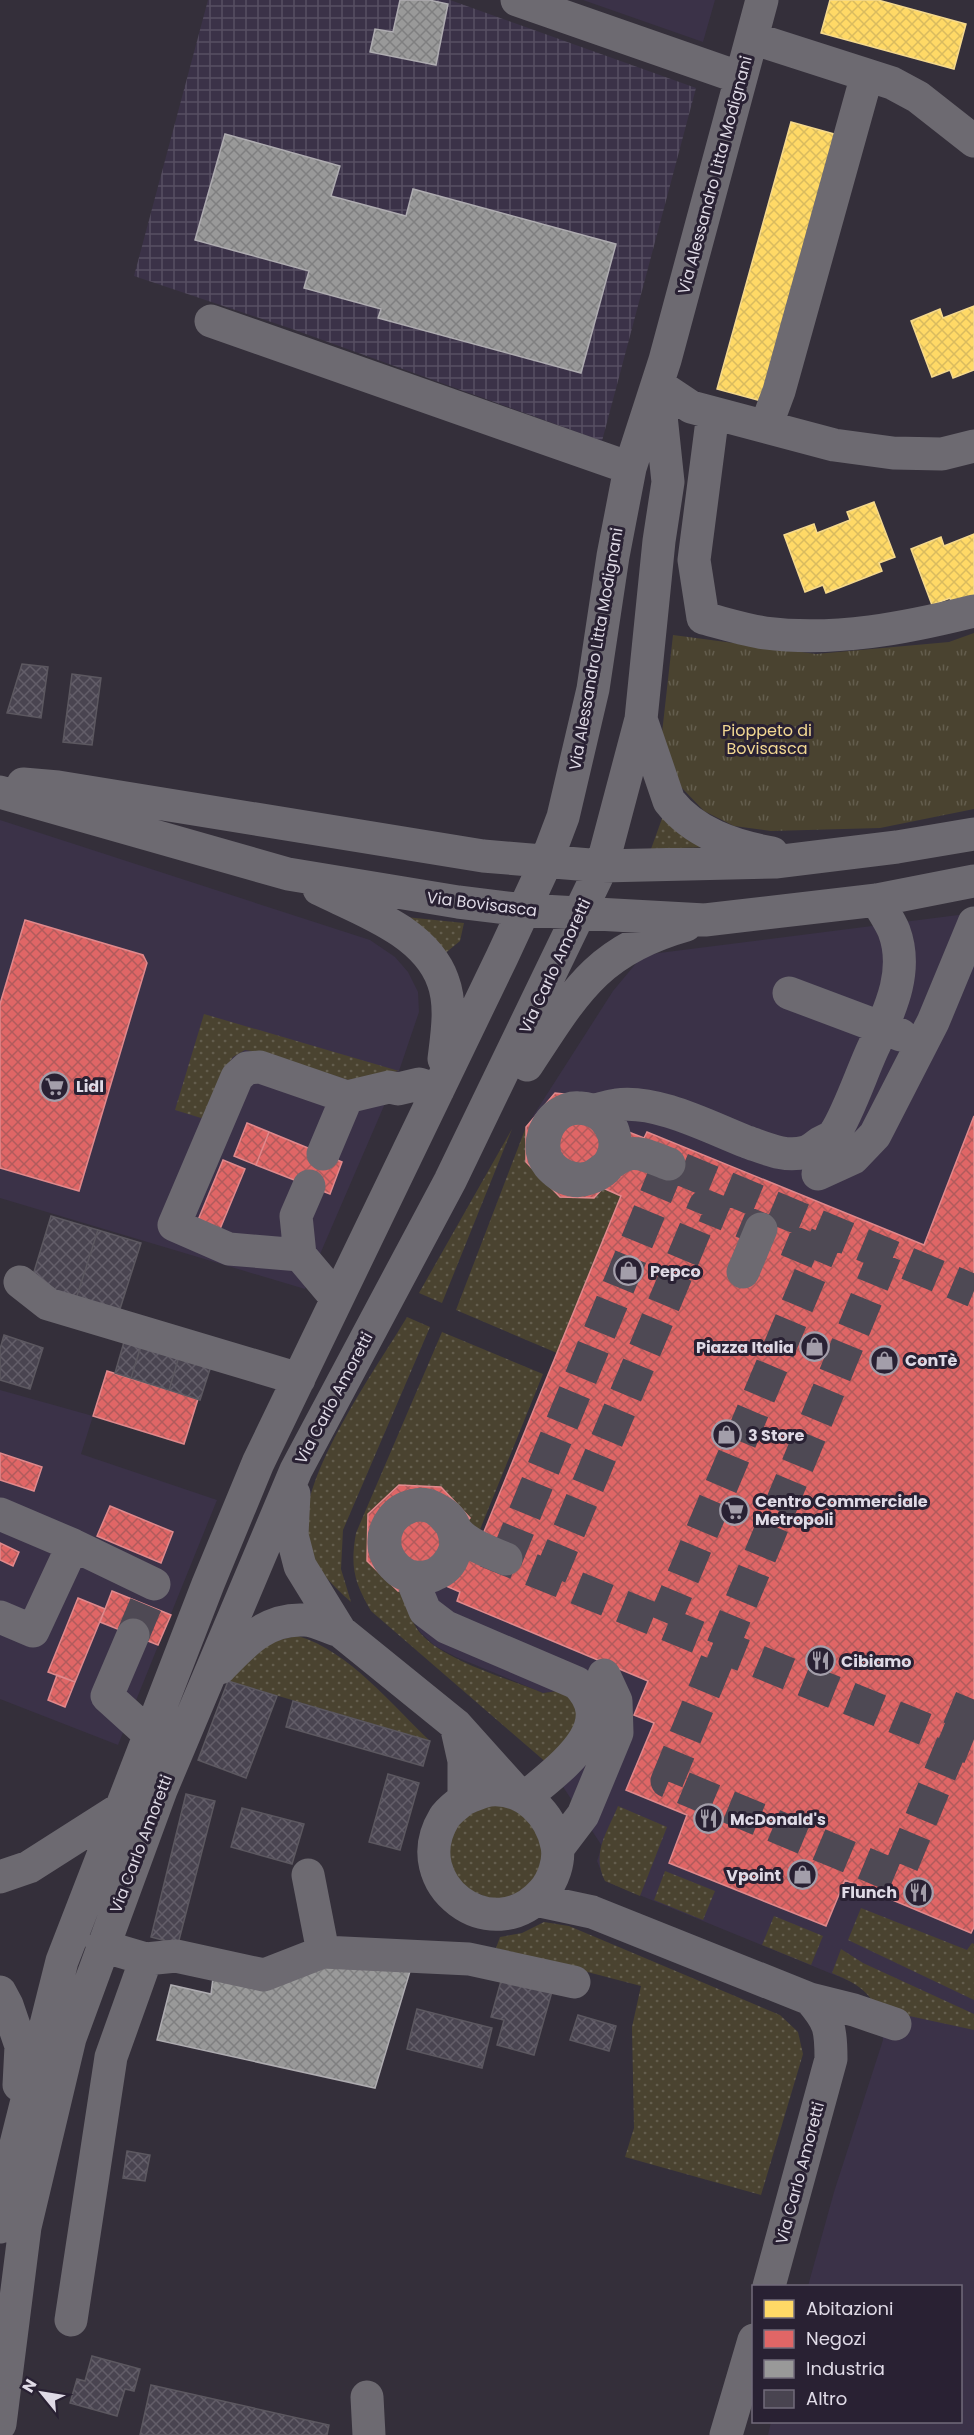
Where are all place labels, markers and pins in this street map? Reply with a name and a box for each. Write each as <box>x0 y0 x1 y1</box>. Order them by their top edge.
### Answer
supermarket icon: Lidl <box>39 1070 71 1102</box>
place label: Lidl <box>76 1075 104 1098</box>
shop icon: Pepco <box>613 1255 645 1287</box>
place label: Pepco <box>650 1260 701 1283</box>
shop icon: Piazza Italia <box>799 1331 831 1363</box>
place label: Piazza Italia <box>696 1336 794 1359</box>
shop icon: ConTè <box>868 1344 900 1376</box>
place label: ConTè <box>905 1349 958 1372</box>
shop icon: 3 Store <box>711 1419 743 1451</box>
place label: 3 Store <box>748 1424 804 1447</box>
place label: Centro Commerciale Metropoli <box>755 1490 928 1531</box>
supermarket icon: Centro Commerciale Metropoli <box>718 1494 750 1526</box>
restaurant icon: Cibiamo <box>804 1645 836 1677</box>
place label: Cibiamo <box>841 1650 912 1673</box>
restaurant icon: McDonald's <box>693 1803 725 1835</box>
place label: McDonald's <box>730 1808 826 1831</box>
shop icon: Vpoint <box>786 1859 818 1891</box>
place label: Vpoint <box>726 1864 781 1887</box>
restaurant icon: Flunch <box>902 1876 934 1908</box>
place label: Flunch <box>841 1881 897 1904</box>

